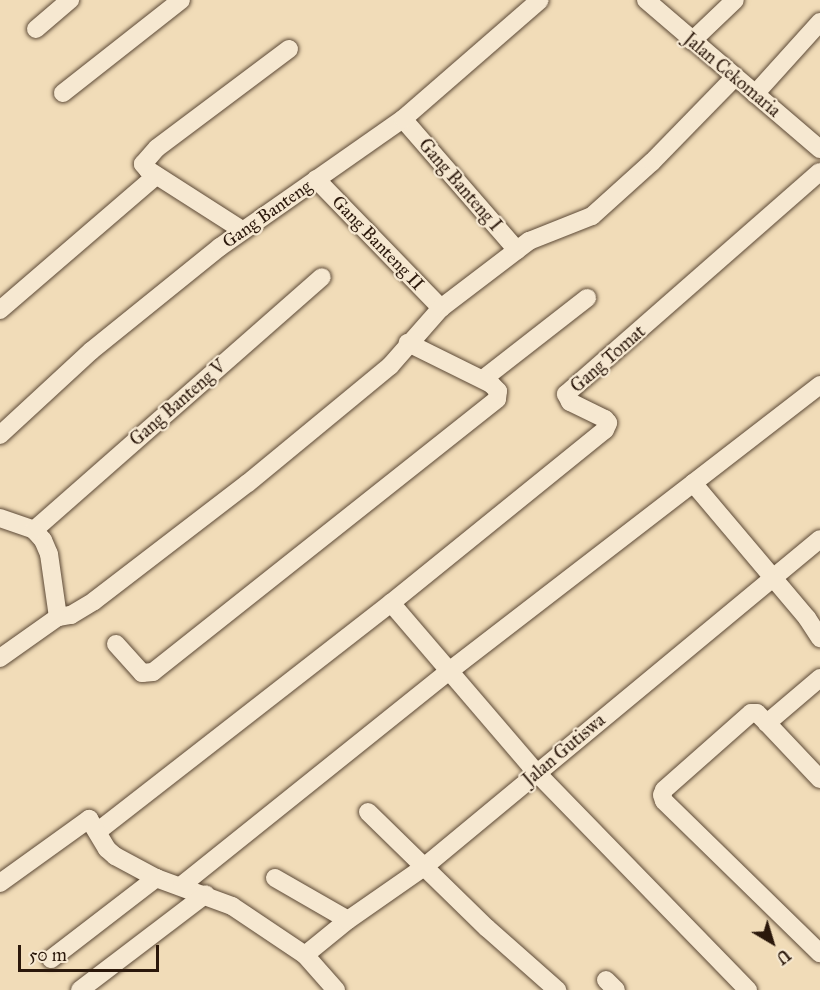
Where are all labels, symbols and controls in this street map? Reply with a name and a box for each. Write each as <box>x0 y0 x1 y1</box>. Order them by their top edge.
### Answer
street label: Jalan Cekomaria <box>679 28 785 122</box>
street label: Gang Banteng I <box>414 134 506 236</box>
street label: Gang Banteng <box>218 175 316 253</box>
street label: Gang Banteng II <box>327 191 429 295</box>
street label: Gang Tomat <box>566 321 650 397</box>
street label: Gang Banteng V <box>126 355 230 451</box>
street label: Jalan Gutiswa <box>519 709 609 791</box>
north arrow <box>742 912 802 972</box>
scale bar <box>21 933 162 971</box>
text: 50 m <box>29 944 67 966</box>
text: U <box>773 945 794 968</box>

